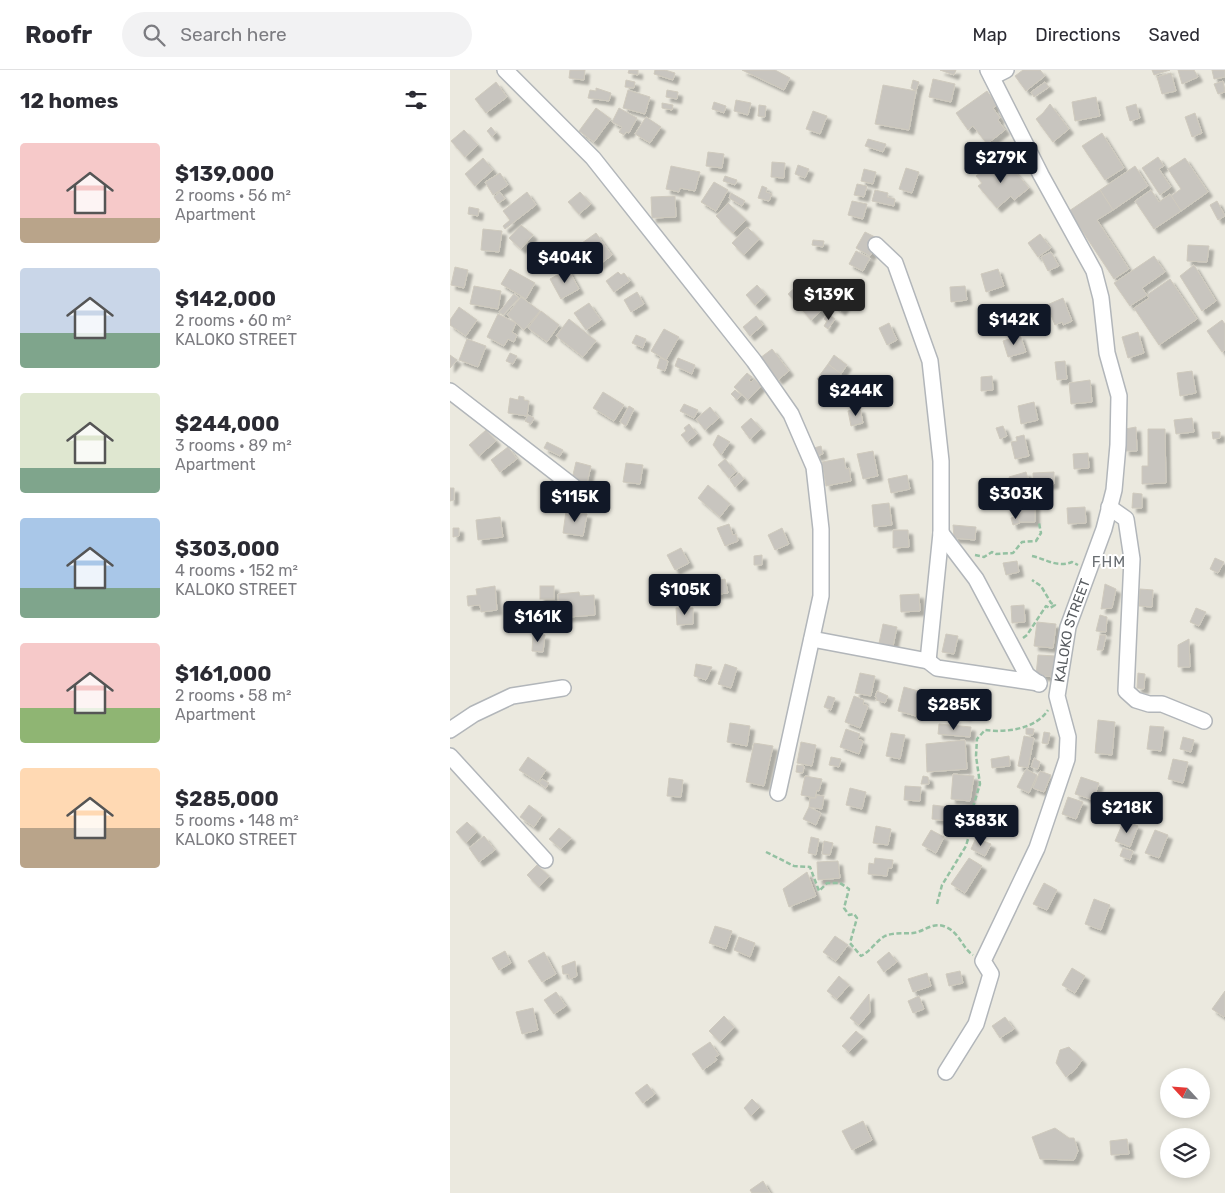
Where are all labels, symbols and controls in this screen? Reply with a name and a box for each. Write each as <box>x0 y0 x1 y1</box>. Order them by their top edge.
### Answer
search box <box>122 12 472 57</box>
text: Roofr <box>25 21 92 49</box>
icon: search <box>140 21 168 49</box>
text: Search here <box>180 23 287 46</box>
text: Map <box>972 24 1007 46</box>
text: Directions <box>1035 24 1121 46</box>
text: Saved <box>1149 24 1200 46</box>
icon: filters <box>402 86 430 114</box>
text: 12 homes <box>20 88 118 113</box>
pin: $279K <box>966 142 1036 184</box>
text: $279K <box>975 148 1027 167</box>
text: $139,000 <box>175 161 274 186</box>
icon: home <box>60 163 120 223</box>
text: 2 rooms · 56 m² <box>175 186 291 205</box>
text: Apartment <box>175 205 255 224</box>
pin: $404K <box>530 242 600 284</box>
text: $404K <box>538 248 592 267</box>
pin: $139K <box>794 278 864 321</box>
text: $139K <box>804 285 854 304</box>
text: $142,000 <box>175 286 276 311</box>
icon: home <box>60 288 120 348</box>
pin: $142K <box>979 304 1049 346</box>
text: $142K <box>989 310 1039 329</box>
text: 2 rooms · 60 m² <box>175 311 292 330</box>
text: KALOKO STREET <box>175 330 297 349</box>
pin: $244K <box>821 374 891 417</box>
text: $244K <box>829 381 883 400</box>
text: $244,000 <box>175 411 280 436</box>
icon: home <box>60 413 120 473</box>
text: 3 rooms · 89 m² <box>175 436 292 455</box>
text: Apartment <box>175 455 255 474</box>
pin: $303K <box>981 478 1051 520</box>
pin: $115K <box>540 480 610 523</box>
text: $303K <box>989 484 1043 503</box>
text: $115K <box>551 487 599 506</box>
text: $303,000 <box>175 536 280 561</box>
icon: home <box>60 538 120 598</box>
district label: FHM <box>1092 553 1126 571</box>
text: 4 rooms · 152 m² <box>175 561 298 580</box>
pin: $105K <box>650 574 720 616</box>
street label: KALOKO STREET <box>1051 576 1094 684</box>
text: KALOKO STREET <box>175 580 297 599</box>
text: $105K <box>660 580 710 599</box>
pin: $161K <box>503 600 573 643</box>
text: $161K <box>514 607 562 626</box>
text: $161,000 <box>175 661 272 686</box>
icon: home <box>60 663 120 723</box>
text: 2 rooms · 58 m² <box>175 686 291 705</box>
pin: $285K <box>919 688 989 731</box>
text: $285K <box>928 695 980 714</box>
text: Apartment <box>175 705 255 724</box>
text: $285,000 <box>175 786 279 811</box>
icon: home <box>60 788 120 848</box>
pin: $218K <box>1092 792 1162 834</box>
text: $218K <box>1102 798 1152 817</box>
pin: $383K <box>946 804 1016 847</box>
text: 5 rooms · 148 m² <box>175 811 299 830</box>
text: $383K <box>954 811 1008 830</box>
text: KALOKO STREET <box>175 830 297 849</box>
north arrow <box>1160 1068 1210 1118</box>
map controls <box>1160 1068 1210 1178</box>
button: layers <box>1160 1128 1210 1178</box>

